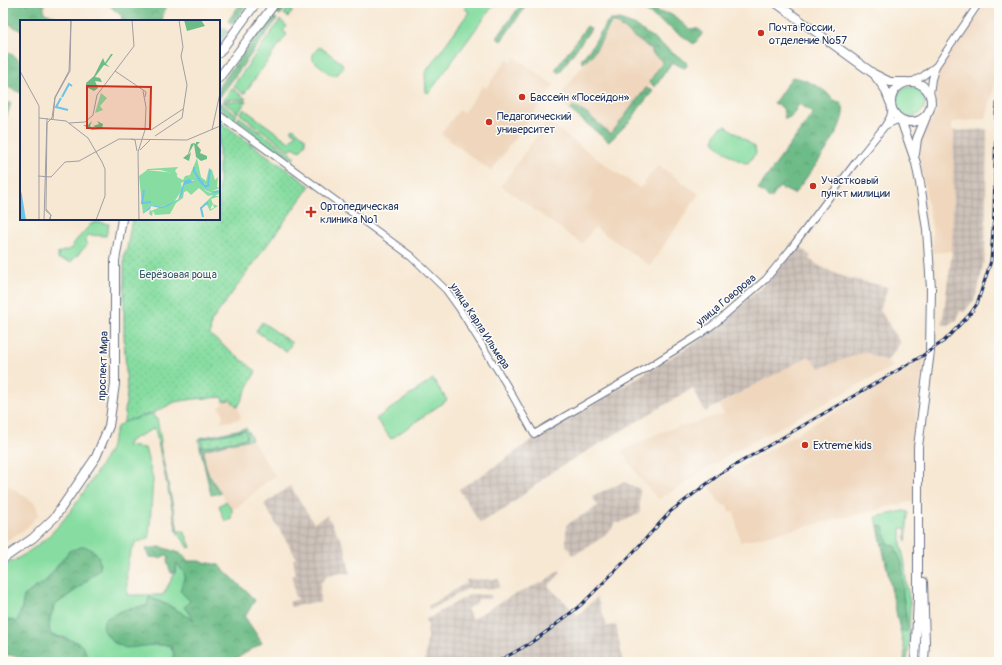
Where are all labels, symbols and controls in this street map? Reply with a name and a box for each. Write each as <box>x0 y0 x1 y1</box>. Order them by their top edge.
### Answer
inset map <box>20 20 220 220</box>
place label: Почта России, отделение №57 <box>769 21 847 47</box>
marker: Почта России, отделение №57 <box>756 28 766 38</box>
place label: Бассейн «Посейдон» <box>530 91 630 104</box>
marker: Бассейн «Посейдон» <box>517 92 527 102</box>
place label: Педагогический университет <box>496 110 571 136</box>
marker: Педагогический университет <box>484 117 494 127</box>
place label: Участковый пункт милиции <box>821 174 890 200</box>
marker: Участковый пункт милиции <box>808 181 818 191</box>
place label: Ортопедическая клиника №1 <box>320 200 399 226</box>
marker: Ортопедическая клиника №1 <box>305 206 317 218</box>
park label: Берёзовая роща <box>139 268 217 281</box>
street label: улица Говорова <box>693 271 758 329</box>
street label: улица Карла Ильмера <box>447 280 513 372</box>
street label: проспект Мира <box>95 331 111 401</box>
place label: Extreme kids <box>813 439 872 452</box>
marker: Extreme kids <box>800 440 810 450</box>

